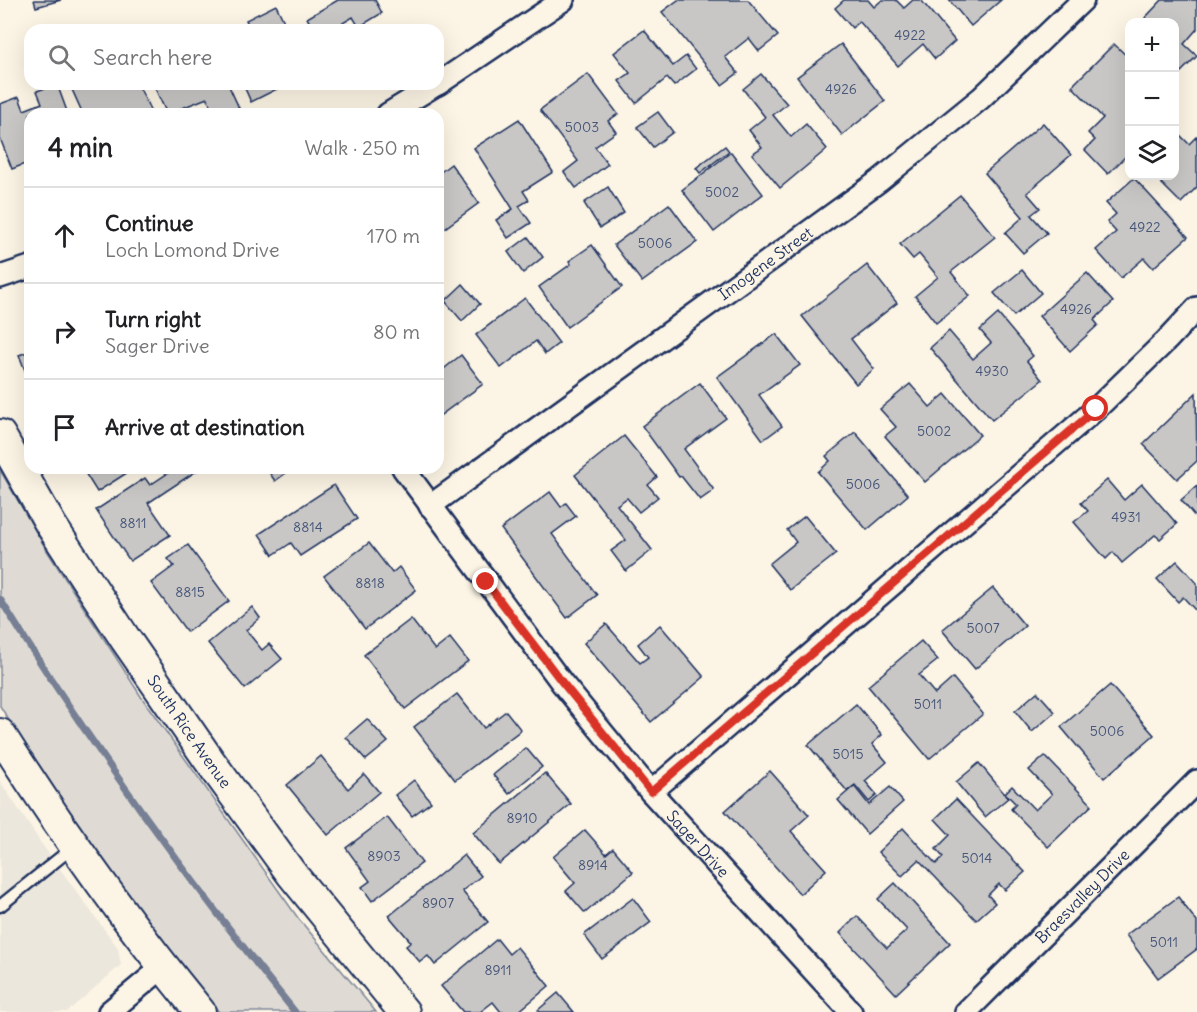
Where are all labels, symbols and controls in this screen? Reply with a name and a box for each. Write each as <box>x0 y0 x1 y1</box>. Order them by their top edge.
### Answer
map controls <box>1125 18 1179 180</box>
button: + <box>1125 18 1179 72</box>
search box <box>24 24 444 90</box>
house number: 4922 <box>894 26 926 44</box>
icon: search <box>45 41 78 74</box>
text: Search here <box>93 43 212 71</box>
button: − <box>1125 72 1179 126</box>
house number: 4926 <box>825 80 857 98</box>
house number: 5003 <box>565 118 599 136</box>
button: layers <box>1125 126 1179 180</box>
text: 4 min <box>48 131 113 164</box>
text: Walk · 250 m <box>305 135 420 160</box>
house number: 5002 <box>705 183 739 201</box>
text: Continue <box>105 209 194 237</box>
house number: 4922 <box>1129 218 1161 236</box>
icon: ahead <box>48 219 81 252</box>
street label: Imogene Street <box>714 222 817 304</box>
text: 170 m <box>367 223 420 248</box>
house number: 5006 <box>638 234 672 252</box>
text: Loch Lomond Drive <box>105 237 279 262</box>
house number: 4926 <box>1060 300 1092 318</box>
text: Turn right <box>105 305 201 333</box>
icon: right <box>48 315 81 348</box>
text: 80 m <box>373 319 420 344</box>
text: Sager Drive <box>105 333 210 358</box>
house number: 4930 <box>975 362 1009 380</box>
route start <box>1082 395 1108 421</box>
icon: arrive <box>48 411 81 444</box>
text: Arrive at destination <box>105 413 305 441</box>
house number: 5002 <box>917 422 951 440</box>
house number: 5006 <box>846 475 880 493</box>
house number: 4931 <box>1111 508 1141 526</box>
house number: 8811 <box>119 514 147 532</box>
house number: 8814 <box>293 518 323 536</box>
route end <box>472 568 498 594</box>
house number: 8818 <box>355 574 385 592</box>
house number: 8815 <box>175 583 205 601</box>
house number: 5007 <box>966 619 1000 637</box>
street label: South Rice Avenue <box>143 671 236 792</box>
house number: 5011 <box>914 695 942 713</box>
house number: 5006 <box>1090 722 1124 740</box>
house number: 5015 <box>833 745 863 763</box>
street label: Sager Drive <box>662 806 734 881</box>
house number: 8910 <box>507 809 537 827</box>
street label: Braesvalley Drive <box>1031 845 1133 947</box>
house number: 8903 <box>367 847 401 865</box>
house number: 5014 <box>962 849 992 867</box>
house number: 8914 <box>578 856 608 874</box>
house number: 8907 <box>422 894 454 912</box>
house number: 5011 <box>1150 933 1178 951</box>
house number: 8911 <box>484 961 512 979</box>

